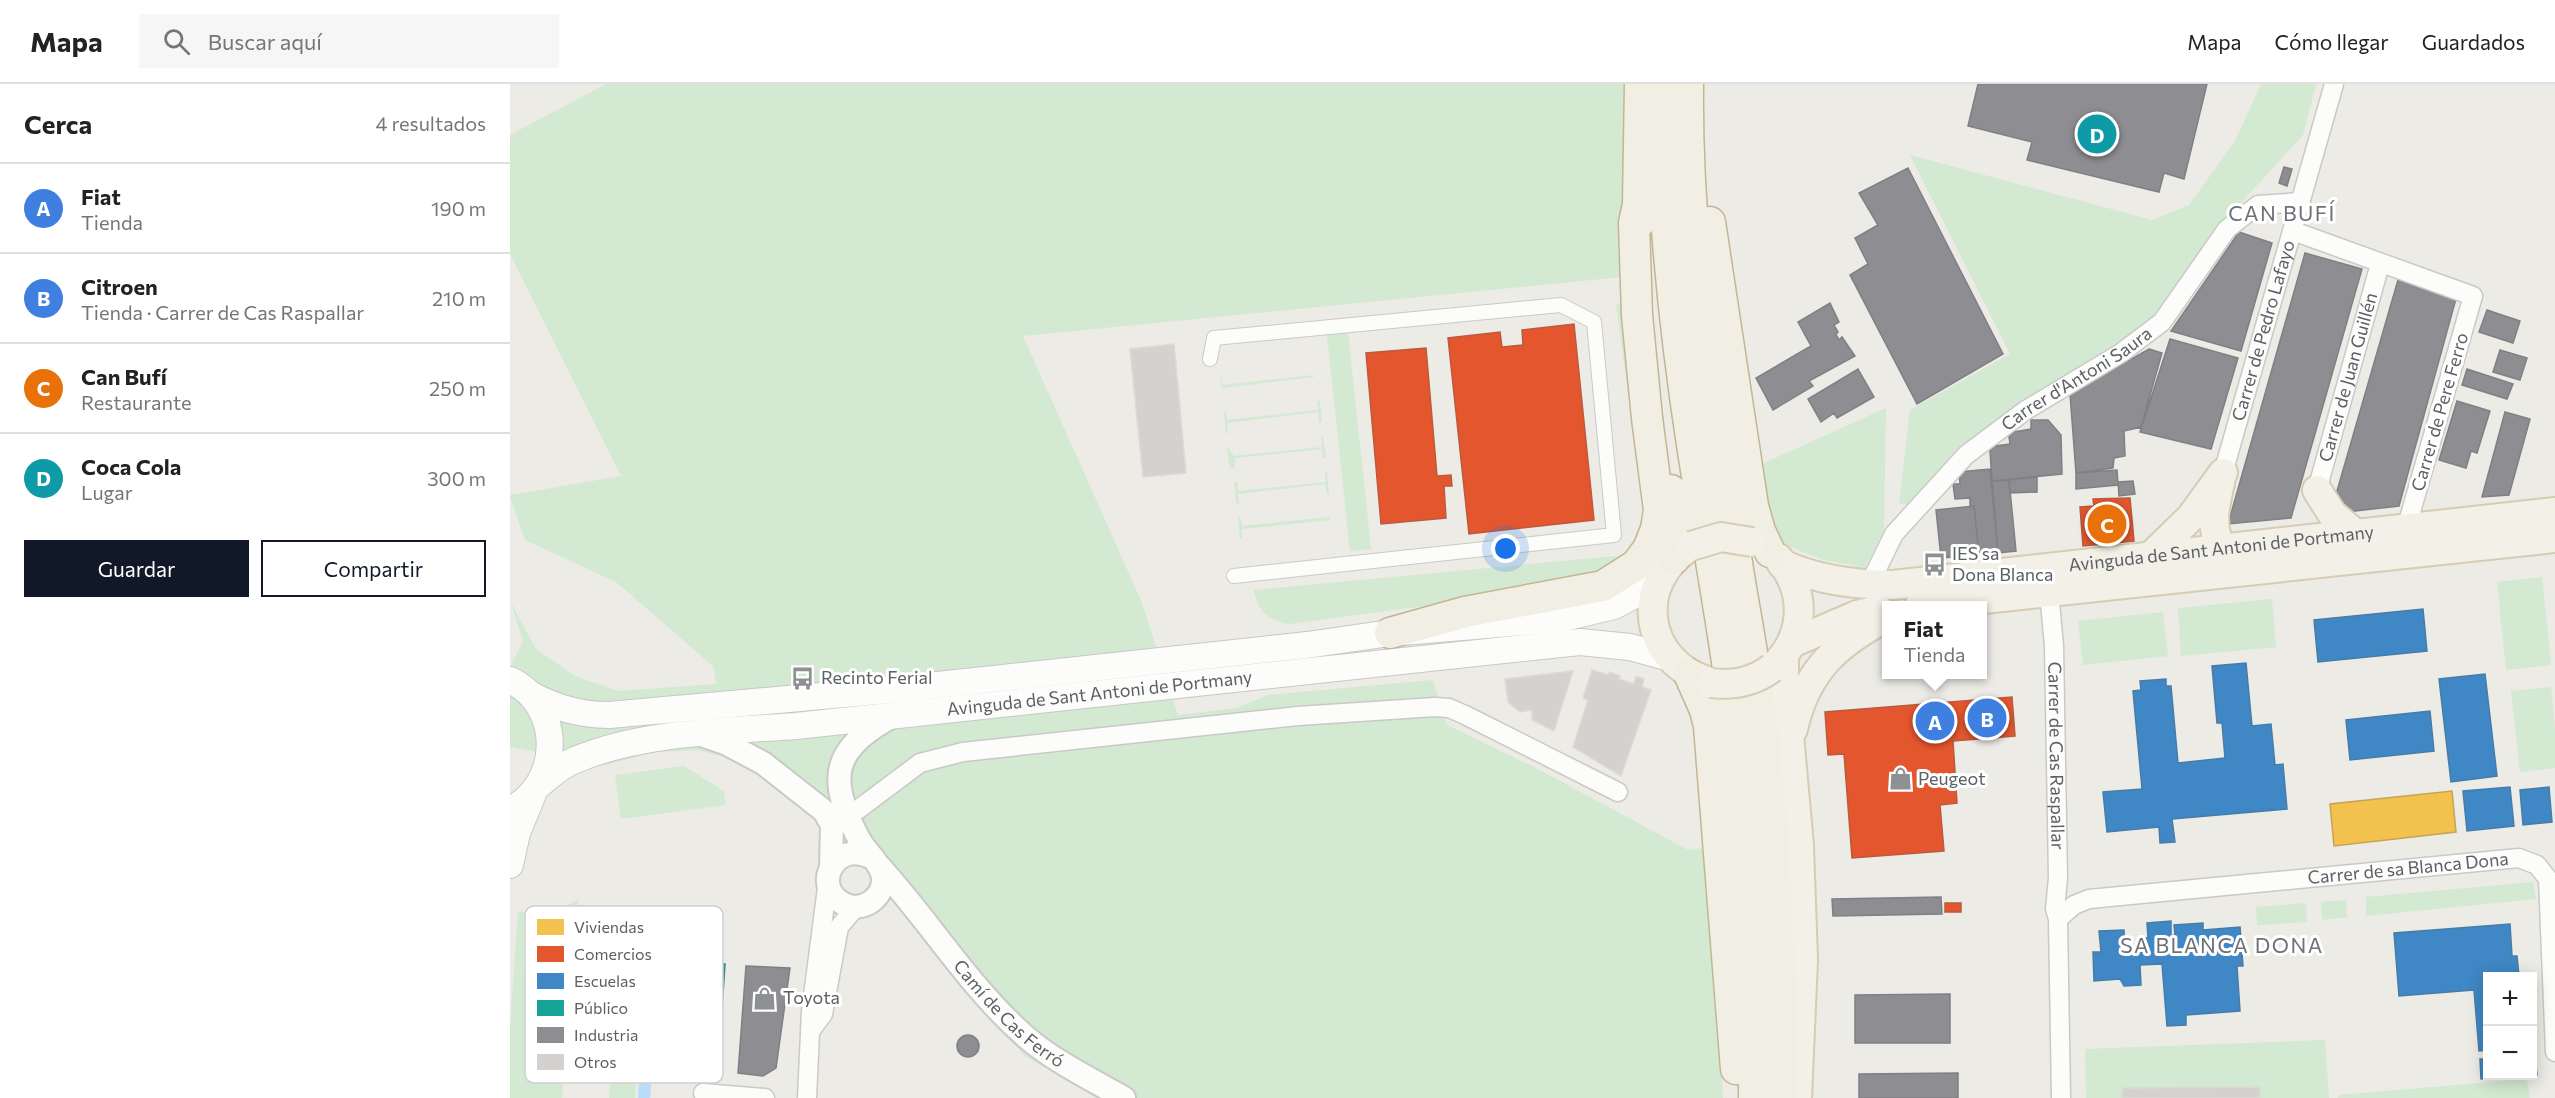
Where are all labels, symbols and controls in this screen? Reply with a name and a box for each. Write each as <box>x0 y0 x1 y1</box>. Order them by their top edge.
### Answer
search box <box>139 14 559 68</box>
text: Mapa <box>30 24 103 58</box>
icon: search <box>160 25 193 58</box>
text: Buscar aquí <box>208 28 322 55</box>
text: Mapa <box>2187 29 2242 54</box>
text: Cómo llegar <box>2275 29 2389 54</box>
text: Guardados <box>2422 29 2525 54</box>
text: Cerca <box>24 108 92 139</box>
text: 4 resultados <box>376 111 486 135</box>
pin: D <box>2078 112 2116 156</box>
text: Fiat <box>81 183 121 210</box>
text: A <box>36 196 51 220</box>
text: 190 m <box>431 196 486 220</box>
district label: CAN BUFÍ <box>2228 200 2336 225</box>
text: Tienda <box>81 210 143 234</box>
street label: Carrer de Pedro Lafayo <box>2226 237 2299 423</box>
text: Citroen <box>81 273 158 300</box>
text: B <box>37 286 50 310</box>
text: 210 m <box>432 286 486 310</box>
street label: Carrer de Juan Guillén <box>2313 290 2382 464</box>
text: Tienda · Carrer de Cas Raspallar <box>81 300 364 324</box>
street label: Carrer d'Antoni Saura <box>1996 322 2156 435</box>
street label: Carrer de Pere Ferro <box>2406 330 2472 494</box>
text: Can Bufí <box>81 363 167 390</box>
text: C <box>37 376 50 400</box>
text: 250 m <box>429 376 486 400</box>
text: Restaurante <box>81 390 192 414</box>
text: Coca Cola <box>81 453 181 480</box>
text: D <box>36 466 51 490</box>
text: 300 m <box>427 466 486 490</box>
text: Lugar <box>81 480 133 504</box>
pin: C <box>2088 502 2126 546</box>
street label: Avinguda de Sant Antoni de Portmany <box>2067 520 2375 576</box>
your location <box>1491 534 1520 563</box>
button: Guardar <box>24 540 249 597</box>
button: Compartir <box>261 540 486 597</box>
place label: IES sa Dona Blanca <box>1952 542 2053 585</box>
bus stop icon: IES sa Dona Blanca <box>1921 551 1947 577</box>
popup <box>1882 601 1987 679</box>
text: Fiat <box>1904 615 1943 642</box>
text: Tienda <box>1904 642 1965 666</box>
street label: Carrer de Cas Raspallar <box>2044 661 2070 850</box>
bus stop icon: Recinto Ferial <box>790 665 816 691</box>
street label: Avinguda de Sant Antoni de Portmany <box>946 665 1253 720</box>
place label: Recinto Ferial <box>821 666 933 688</box>
pin: B <box>1968 696 2006 740</box>
pin: A <box>1916 698 1954 744</box>
shop icon: Peugeot <box>1887 766 1913 792</box>
place label: Peugeot <box>1918 767 1986 789</box>
street label: Carrer de sa Blanca Dona <box>2306 847 2510 888</box>
legend <box>525 906 723 1083</box>
text: Viviendas <box>574 917 644 936</box>
district label: SA BLANCA DONA <box>2120 932 2324 957</box>
text: Comercios <box>574 944 652 963</box>
street label: Camí de Cas Ferró <box>949 955 1069 1072</box>
text: Escuelas <box>574 971 636 990</box>
map controls <box>2483 972 2537 1080</box>
button: + <box>2483 972 2537 1026</box>
shop icon: Toyota <box>752 985 778 1011</box>
place label: Toyota <box>783 986 840 1008</box>
text: Público <box>574 998 628 1017</box>
text: Industria <box>574 1025 638 1044</box>
button: − <box>2483 1026 2537 1080</box>
text: Otros <box>574 1052 616 1071</box>

